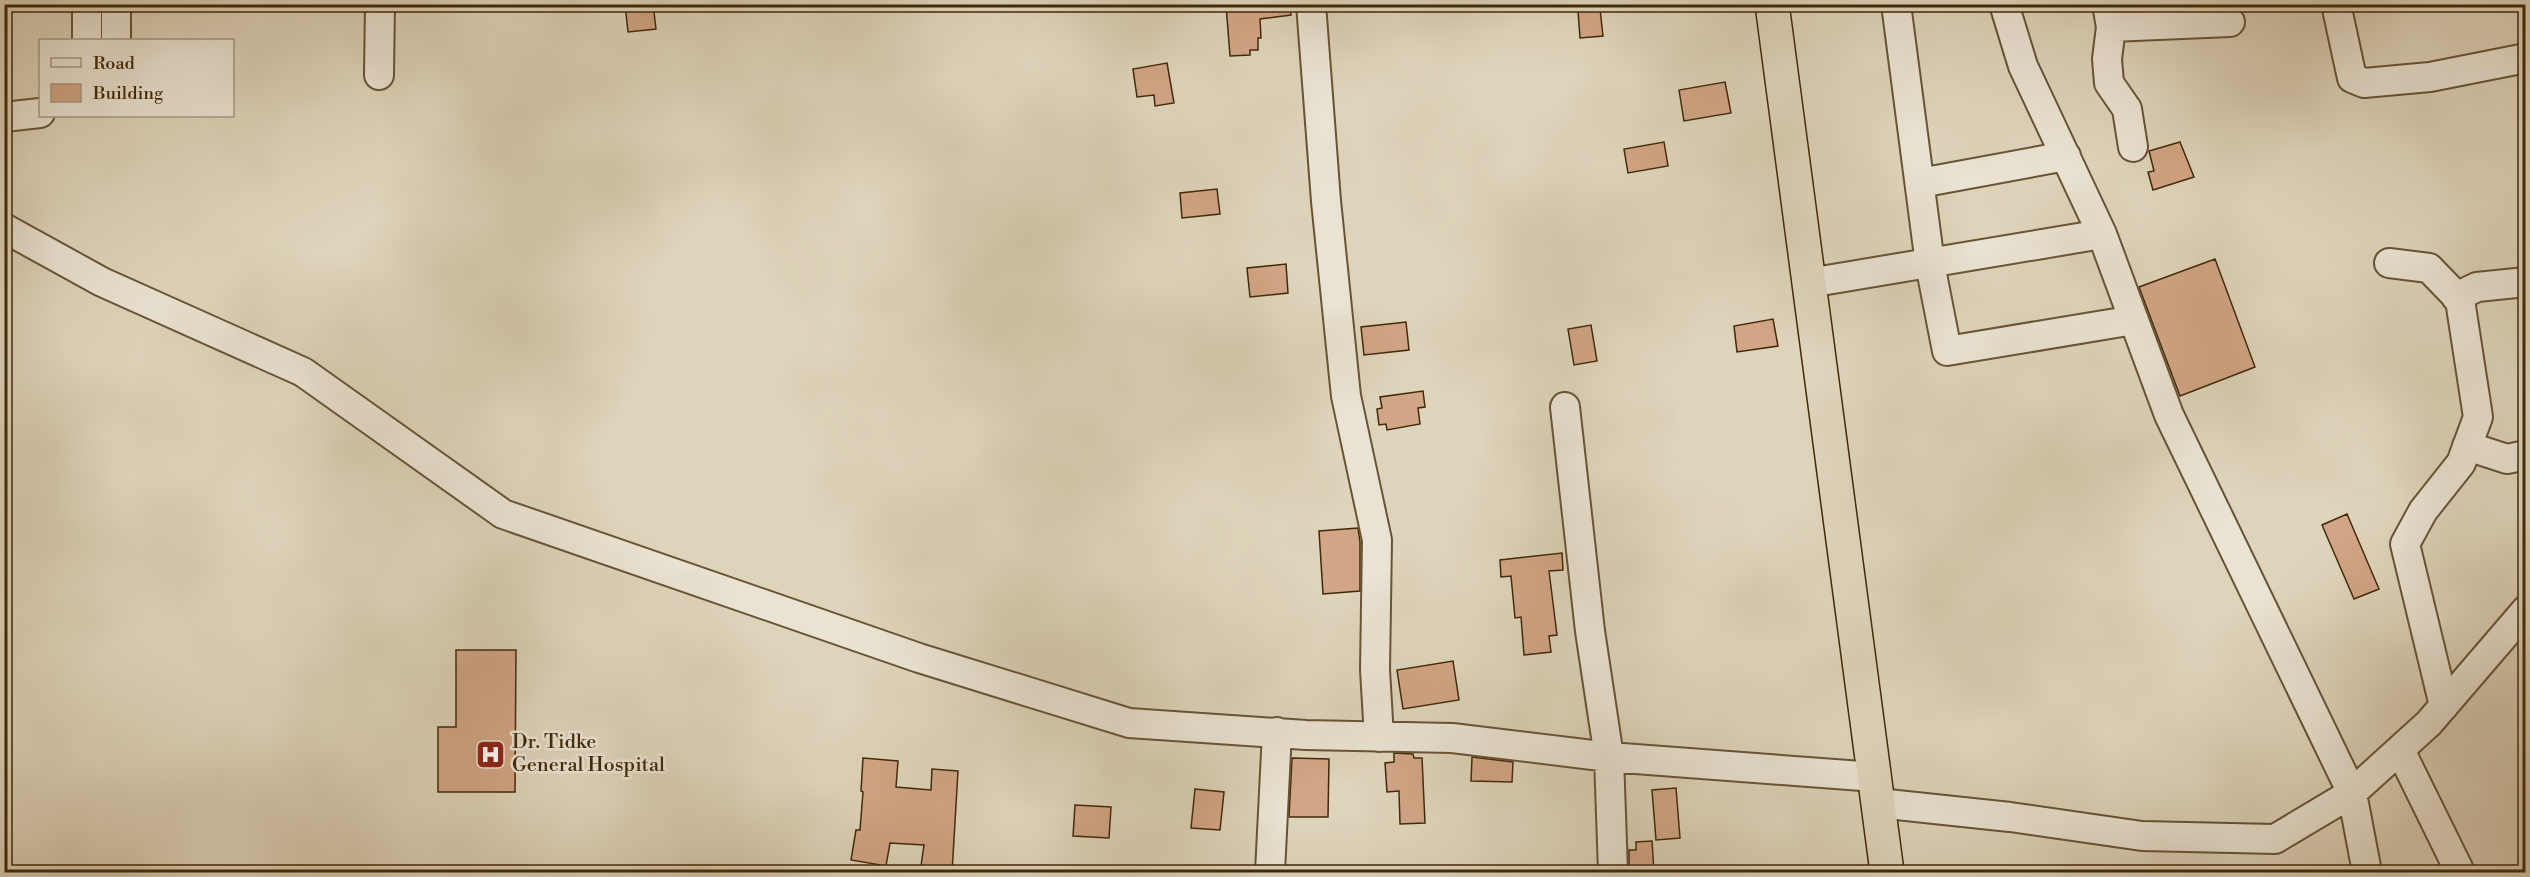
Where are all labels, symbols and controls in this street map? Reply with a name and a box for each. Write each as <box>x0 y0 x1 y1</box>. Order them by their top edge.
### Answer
legend <box>39 39 234 117</box>
text: Road <box>93 52 136 75</box>
text: Building <box>92 82 164 105</box>
place label: Dr. Tidke General Hospital <box>512 730 665 778</box>
hospital icon: Dr. Tidke General Hospital <box>475 738 507 770</box>

